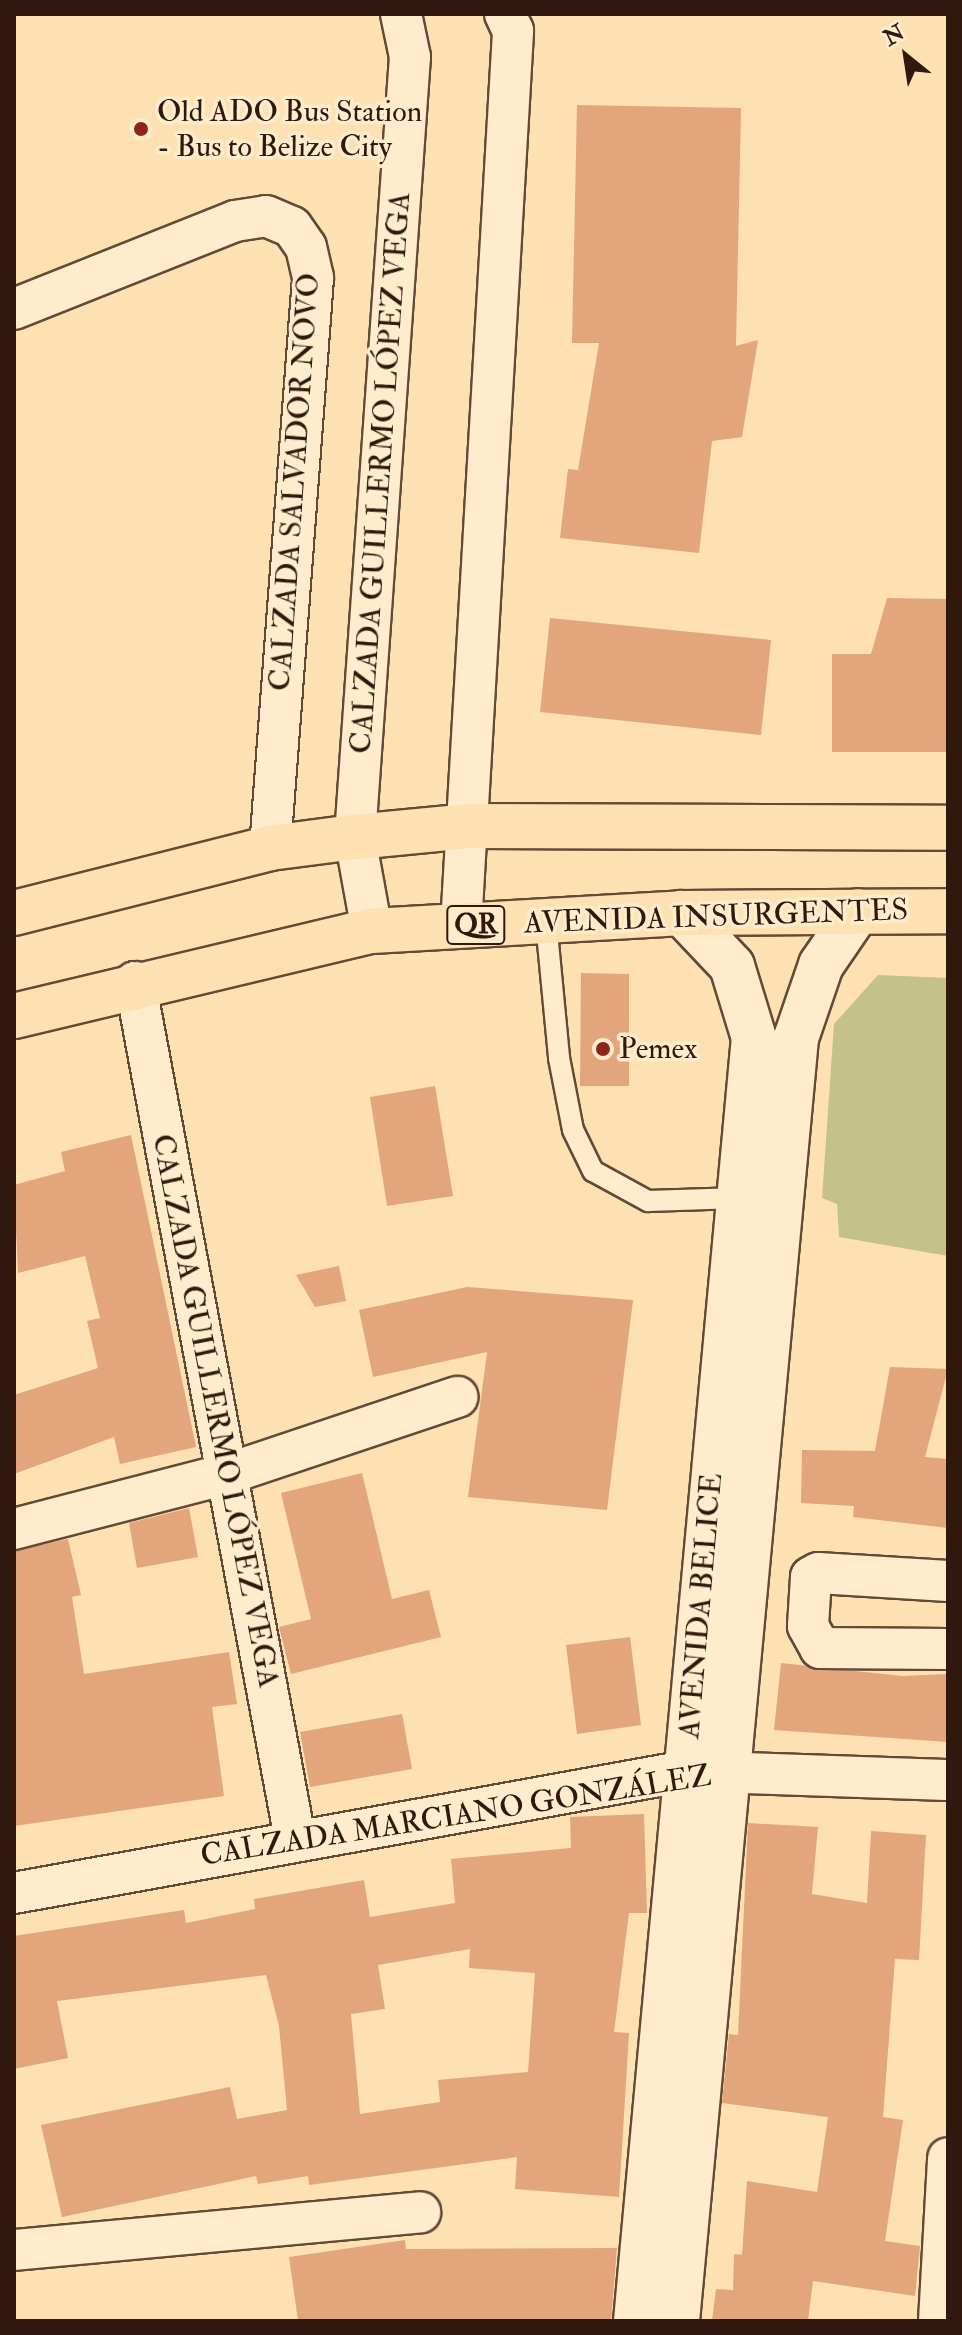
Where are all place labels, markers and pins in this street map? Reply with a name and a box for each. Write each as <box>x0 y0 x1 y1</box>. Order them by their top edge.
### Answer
place label: Old ADO Bus Station - Bus to Belize City <box>157 94 422 164</box>
marker: Old ADO Bus Station - Bus to Belize City <box>132 120 150 138</box>
place label: Pemex <box>619 1031 697 1067</box>
marker: Pemex <box>594 1040 612 1058</box>

